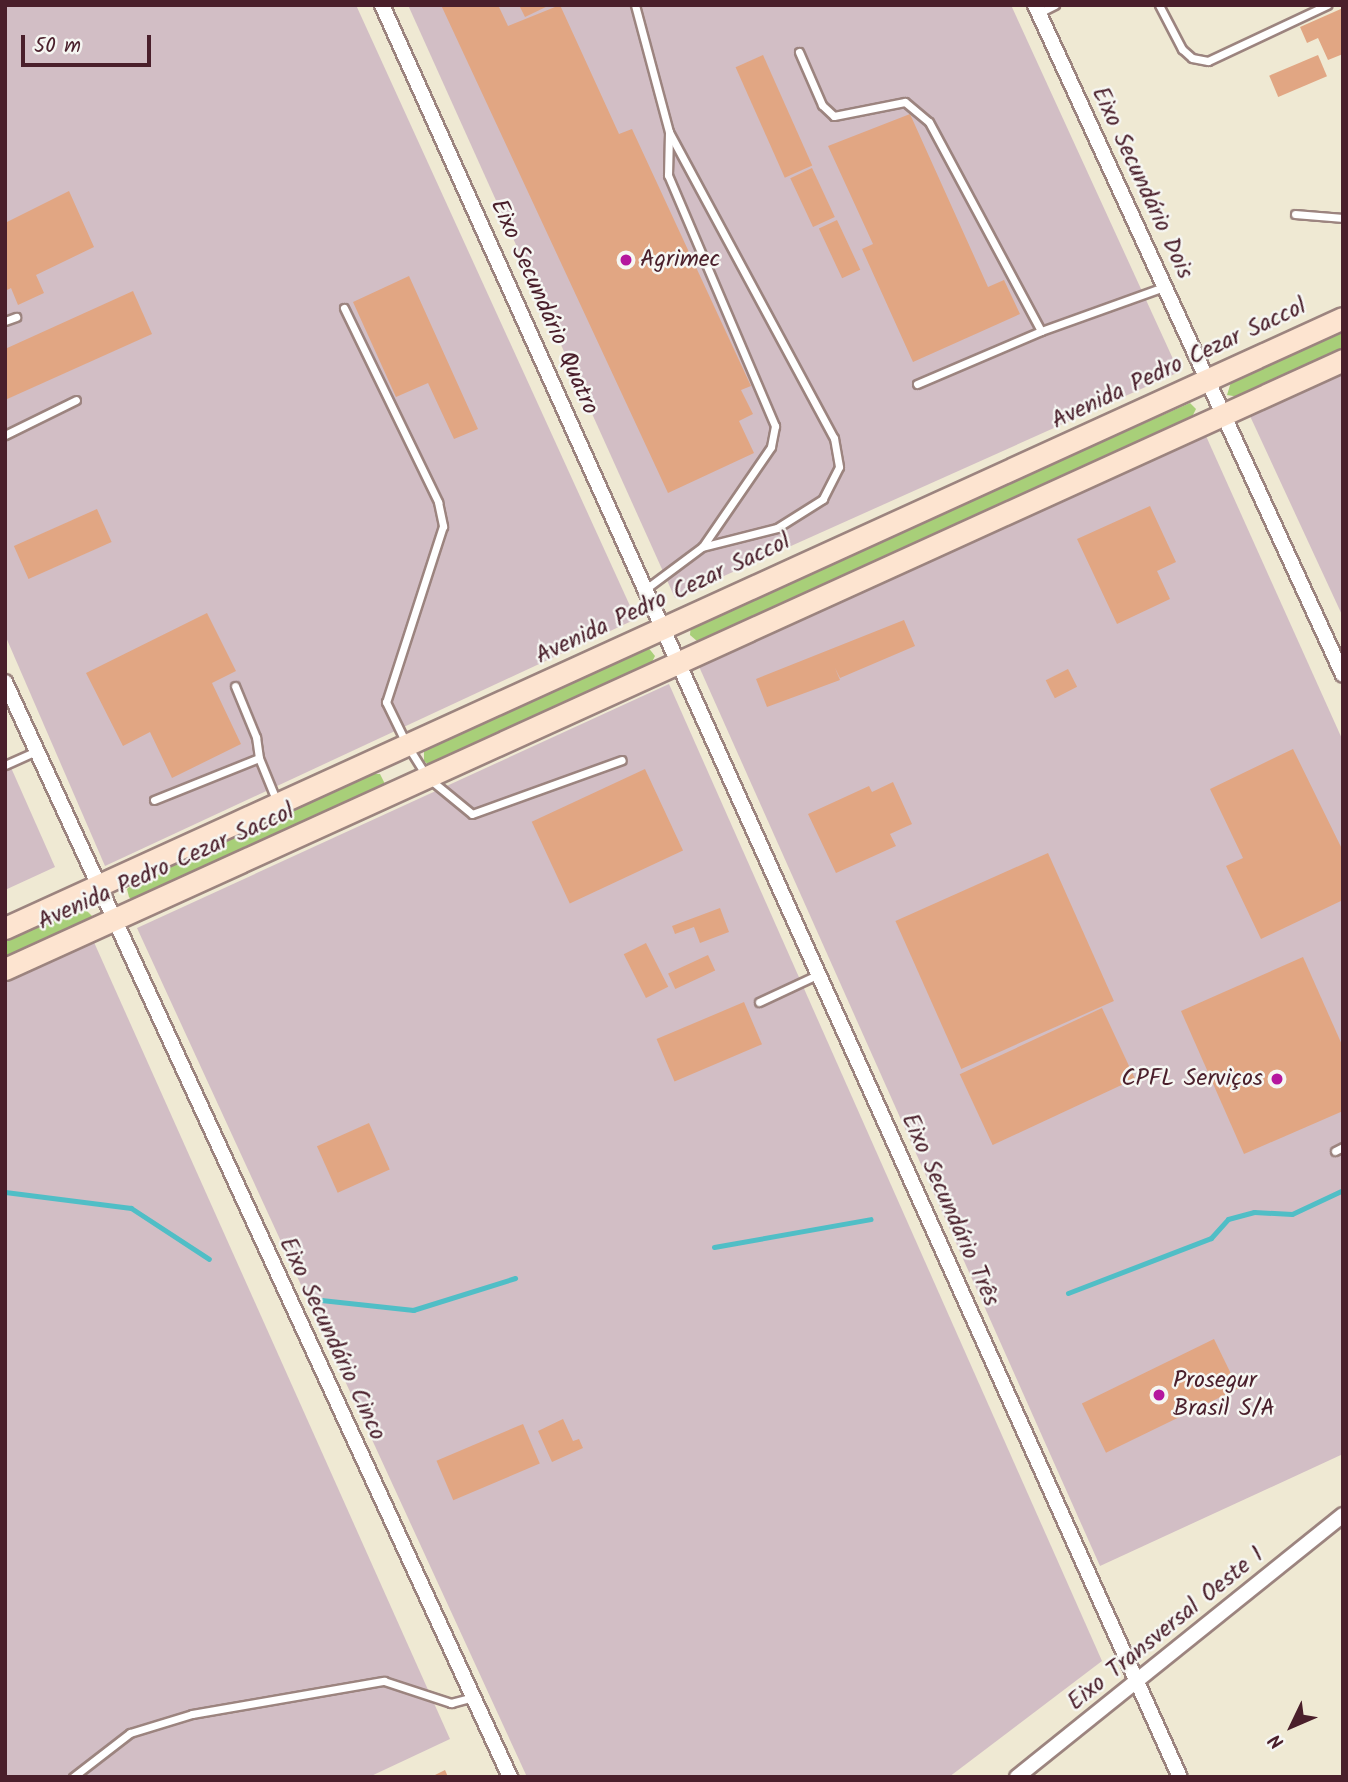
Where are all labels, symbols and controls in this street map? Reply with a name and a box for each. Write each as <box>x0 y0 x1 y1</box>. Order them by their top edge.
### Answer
scale bar <box>24 21 154 65</box>
text: 50 m <box>34 30 81 63</box>
street label: Eixo Secundário Dois <box>1085 82 1199 284</box>
street label: Eixo Secundário Quatro <box>484 195 604 419</box>
place label: Agrimec <box>640 246 720 274</box>
marker: Agrimec <box>618 252 634 268</box>
street label: Avenida Pedro Cezar Saccol <box>1047 292 1311 436</box>
street label: Avenida Pedro Cezar Saccol <box>531 527 795 671</box>
street label: Avenida Pedro Cezar Saccol <box>33 797 299 937</box>
place label: CPFL Serviços <box>1121 1065 1263 1093</box>
marker: CPFL Serviços <box>1269 1071 1285 1087</box>
street label: Eixo Secundário Três <box>895 1109 1005 1311</box>
street label: Eixo Secundário Cinco <box>272 1233 392 1445</box>
place label: Prosegur Brasil S/A <box>1173 1367 1275 1423</box>
marker: Prosegur Brasil S/A <box>1151 1387 1167 1403</box>
street label: Eixo Transversal Oeste 1 <box>1062 1541 1270 1717</box>
north arrow <box>1257 1691 1327 1761</box>
text: N <box>1262 1726 1292 1755</box>

